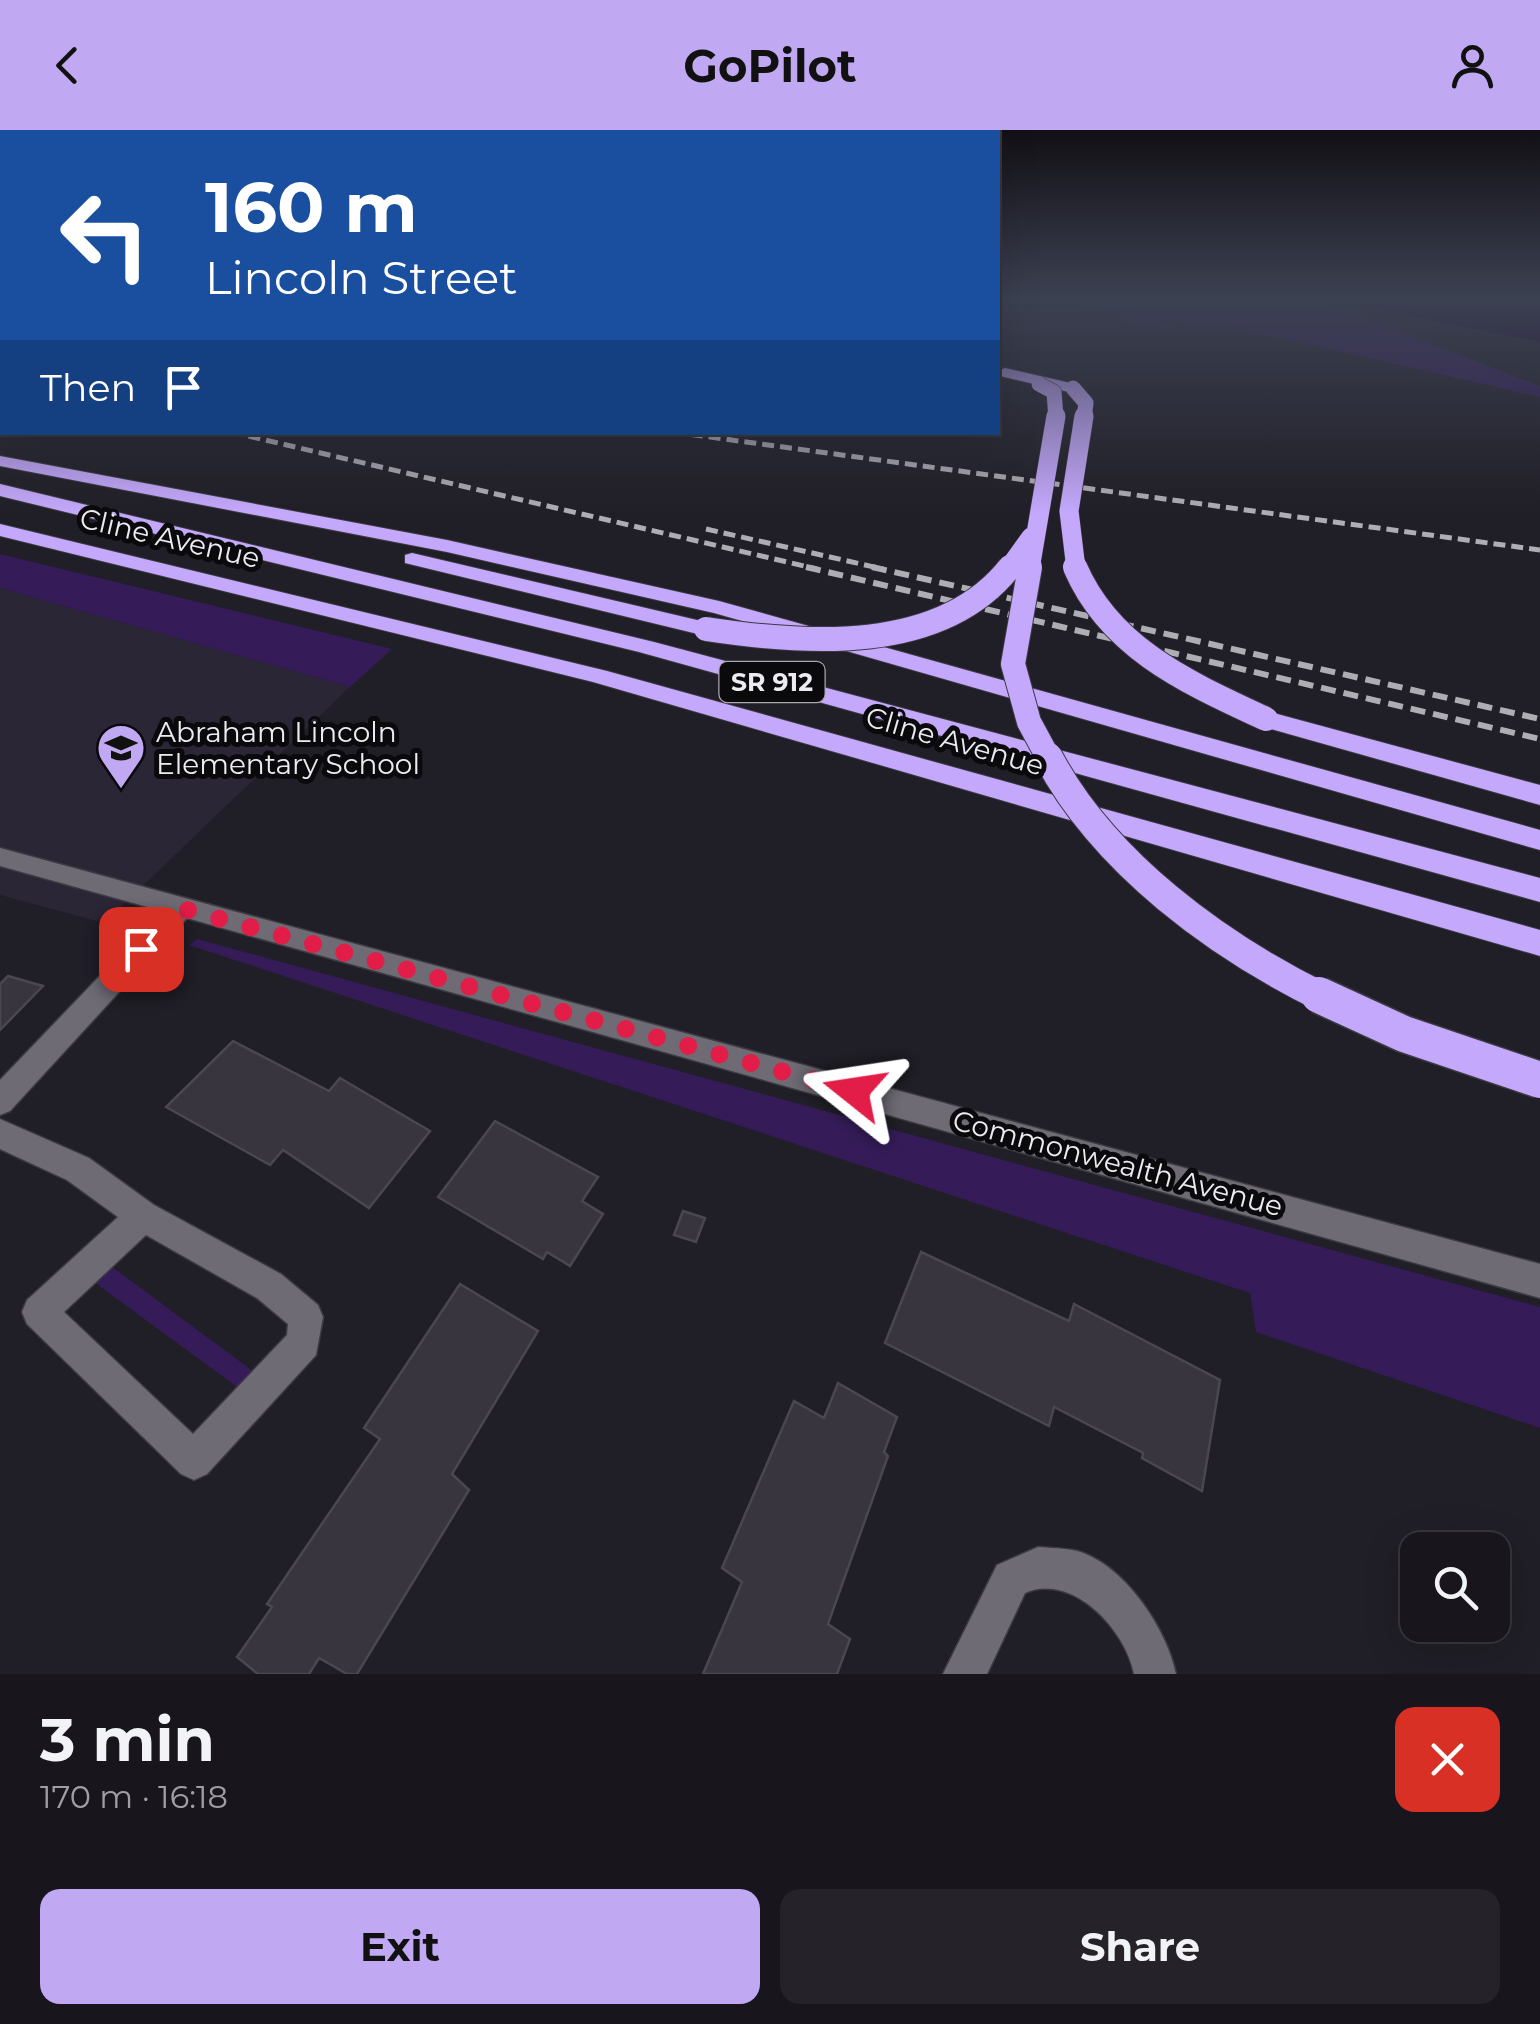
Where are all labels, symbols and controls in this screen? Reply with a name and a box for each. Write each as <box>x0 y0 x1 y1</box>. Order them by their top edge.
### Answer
icon: back <box>40 38 95 93</box>
text: GoPilot <box>683 38 857 93</box>
icon: person <box>1445 38 1500 93</box>
text: 160 m <box>205 164 418 250</box>
icon: left <box>40 170 170 300</box>
text: Lincoln Street <box>205 250 518 305</box>
icon: arrive <box>156 360 211 415</box>
text: Then <box>40 364 136 411</box>
street label: Cline Avenue <box>77 501 263 575</box>
road number: SR 912 <box>720 662 824 702</box>
street label: Cline Avenue <box>862 699 1048 783</box>
place label: Abraham Lincoln Elementary School <box>156 715 420 781</box>
school or university icon: Abraham Lincoln Elementary School <box>95 722 147 790</box>
pin <box>99 907 184 992</box>
icon: arrive <box>114 922 169 977</box>
position arrow <box>802 1039 906 1143</box>
street label: Commonwealth Avenue <box>949 1103 1287 1223</box>
map controls <box>1400 1532 1510 1642</box>
button: search <box>1400 1532 1510 1642</box>
text: 3 min <box>40 1703 215 1776</box>
button: close <box>1395 1707 1500 1812</box>
text: 170 m · 16:18 <box>40 1777 228 1816</box>
button: Exit <box>40 1889 760 2004</box>
button: Share <box>780 1889 1500 2004</box>

